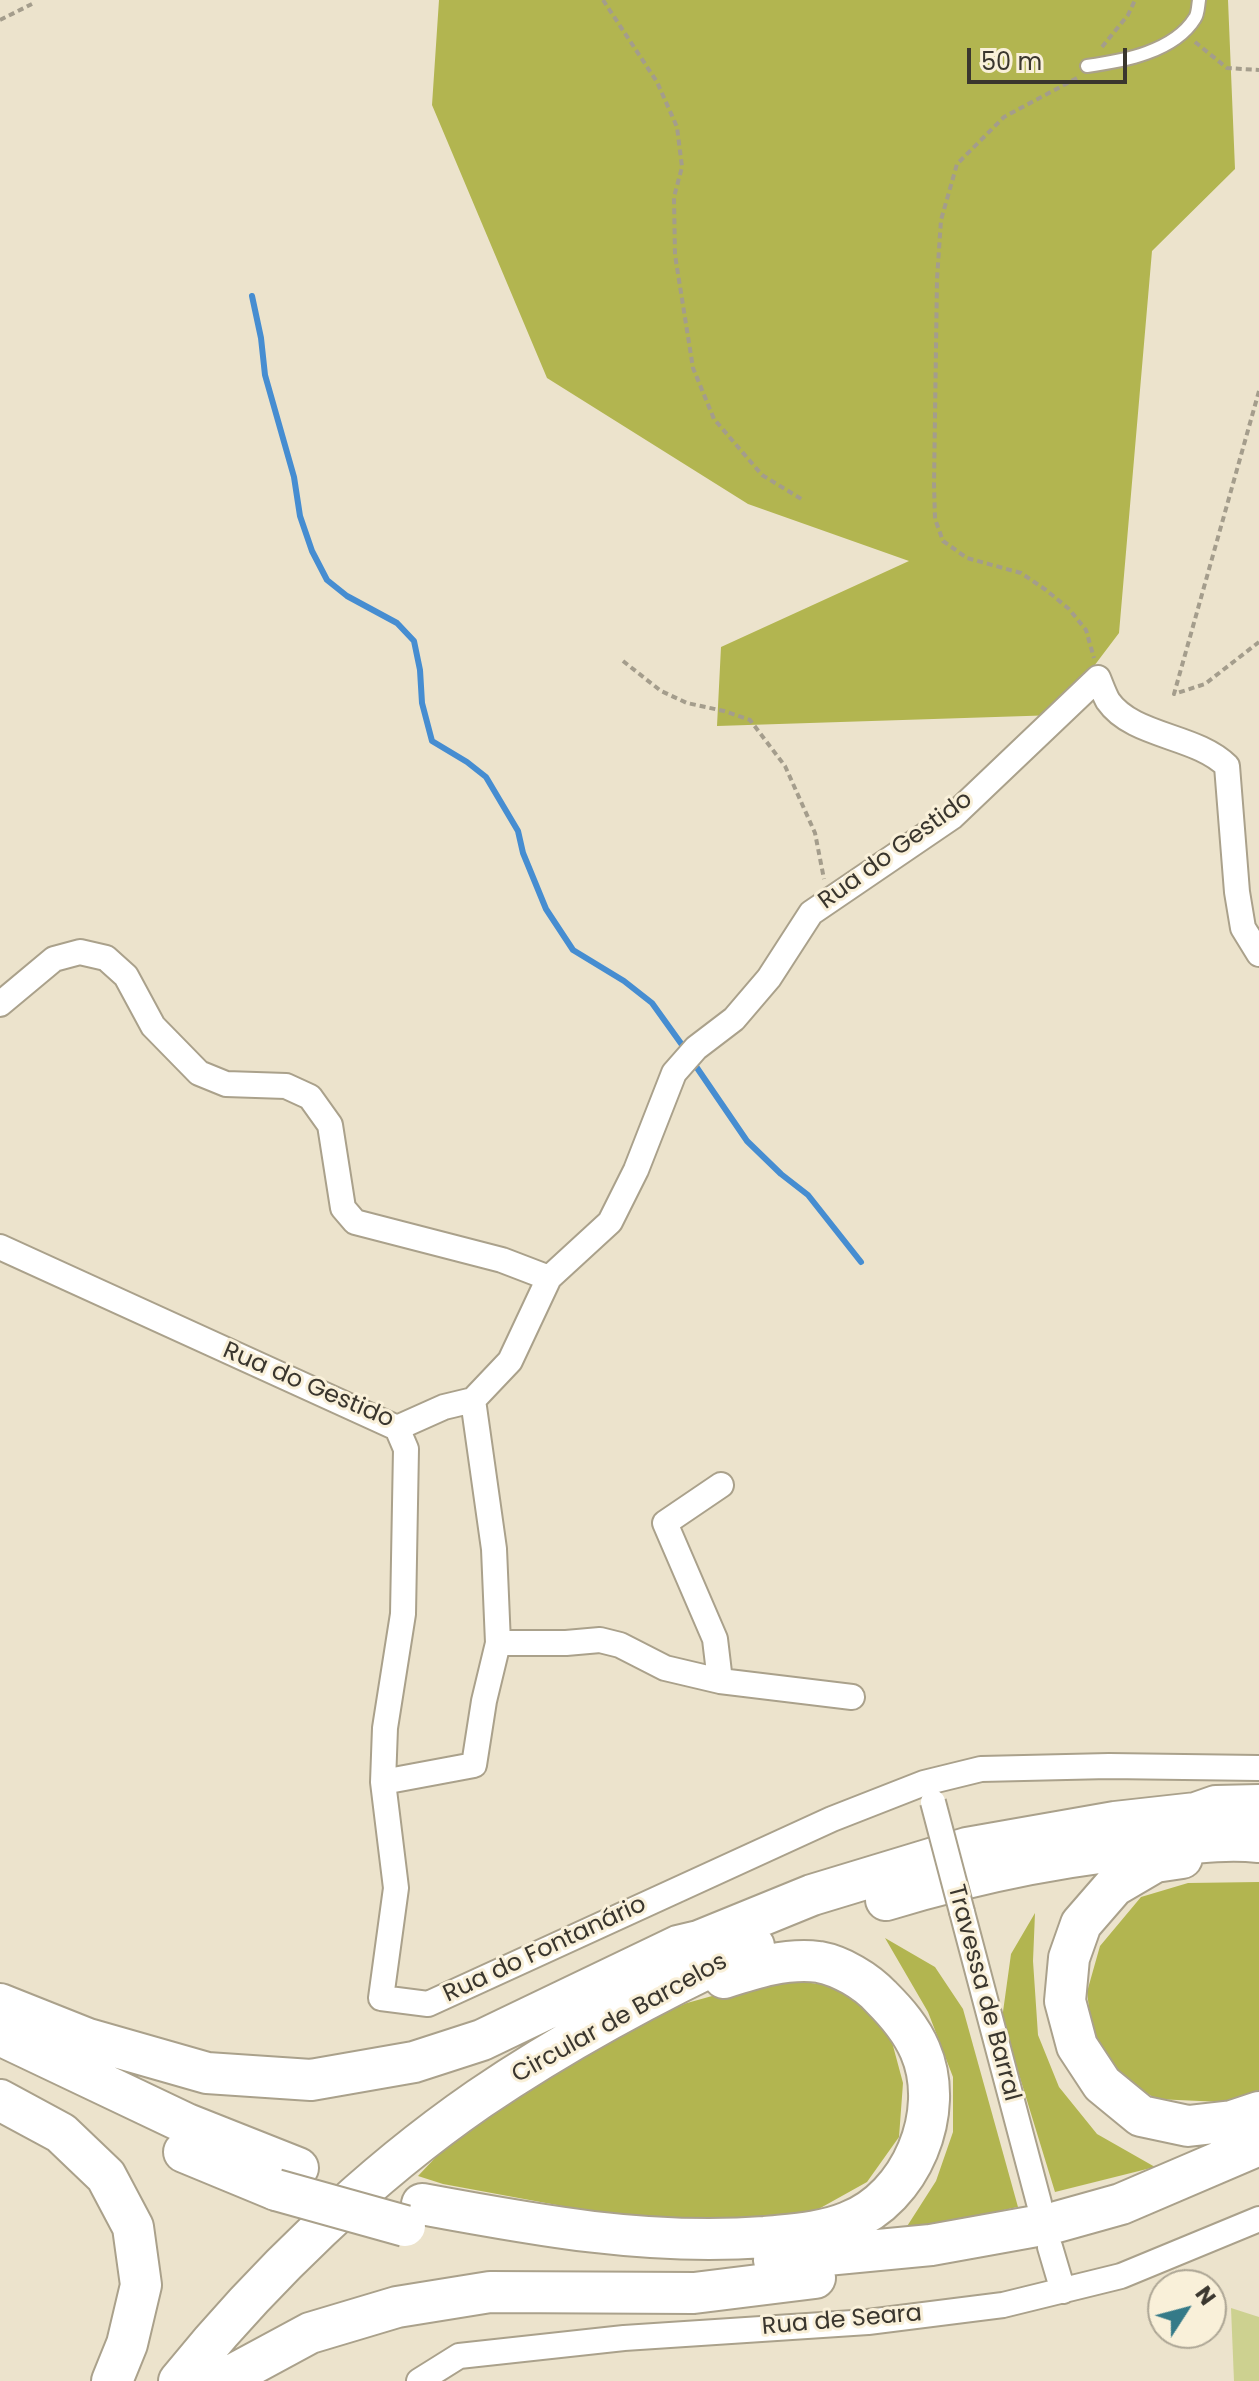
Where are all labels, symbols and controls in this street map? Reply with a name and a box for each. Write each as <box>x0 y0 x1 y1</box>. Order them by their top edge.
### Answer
scale bar <box>971 32 1131 82</box>
text: 50 m <box>981 45 1042 78</box>
street label: Rua do Gestido <box>814 786 978 916</box>
street label: Rua do Gestido <box>218 1337 398 1435</box>
street label: Travessa de Barral <box>940 1882 1026 2104</box>
street label: Rua do Fontanário <box>439 1890 651 2010</box>
street label: Circular de Barcelos <box>507 1948 733 2090</box>
north arrow <box>1147 2269 1227 2349</box>
text: N <box>1188 2280 1223 2312</box>
street label: Rua de Seara <box>761 2300 923 2342</box>

